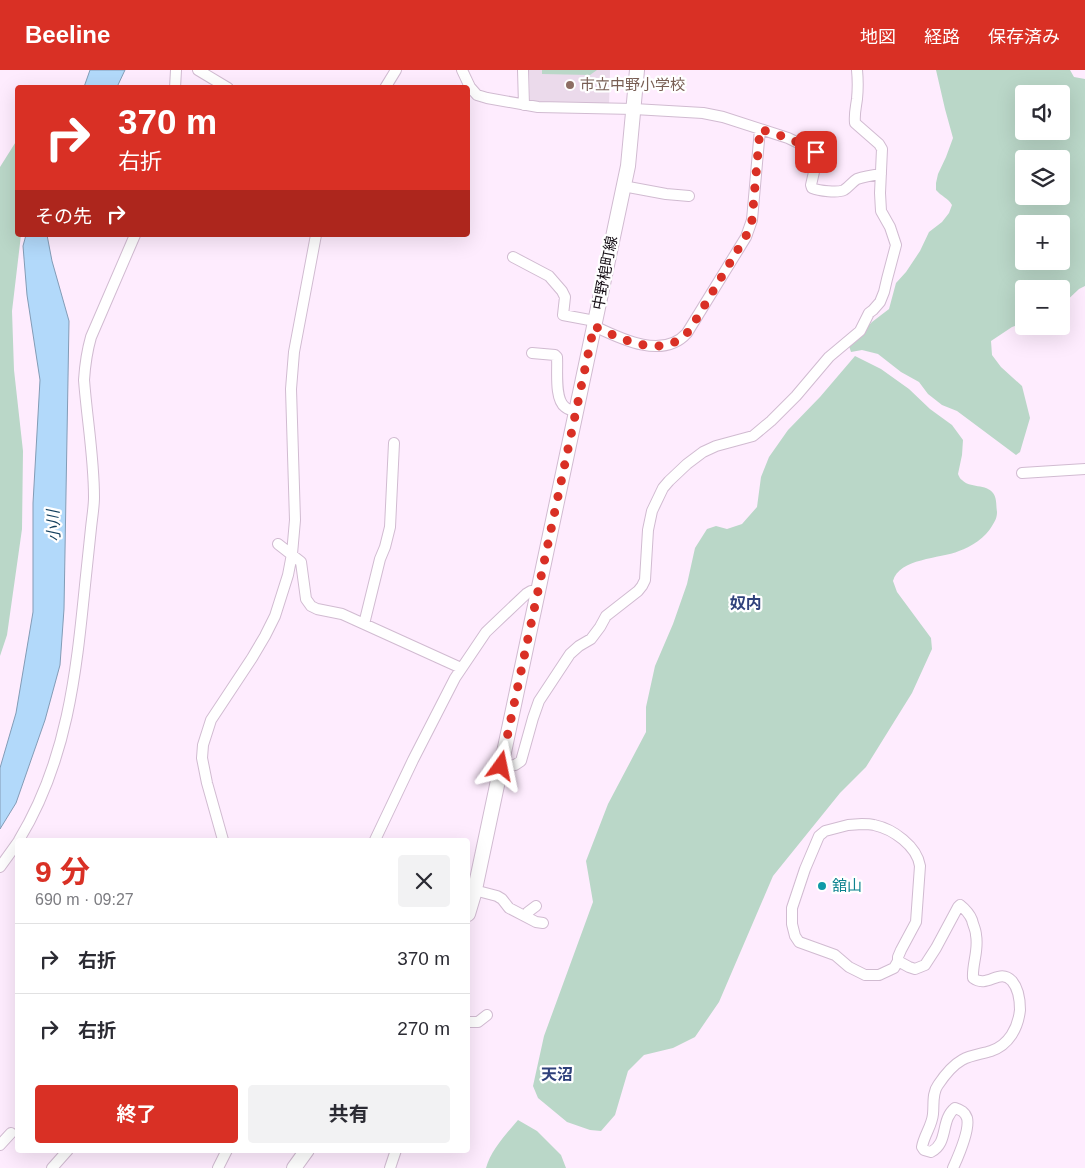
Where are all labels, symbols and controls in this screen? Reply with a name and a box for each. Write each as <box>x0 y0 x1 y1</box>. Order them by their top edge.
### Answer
text: Beeline <box>25 21 110 48</box>
text: 地図 <box>860 27 896 47</box>
text: 経路 <box>924 27 960 47</box>
text: 保存済み <box>988 27 1060 47</box>
place label: 市立中野小学校 <box>580 76 685 93</box>
marker: 市立中野小学校 <box>564 79 576 91</box>
map controls <box>1015 85 1070 335</box>
button: sound <box>1015 85 1070 140</box>
text: 370 m <box>118 102 217 141</box>
icon: right <box>35 105 100 170</box>
pin <box>795 131 837 173</box>
icon: arrive <box>802 138 830 166</box>
text: 右折 <box>118 149 162 174</box>
button: layers <box>1015 150 1070 205</box>
icon: right <box>102 200 130 228</box>
text: その先 <box>35 206 92 227</box>
button: + <box>1015 215 1070 270</box>
street label: 中野梍町線 <box>589 234 620 311</box>
button: − <box>1015 280 1070 335</box>
water label: 小川 <box>44 508 63 542</box>
district label: 奴内 <box>730 595 762 612</box>
position arrow <box>474 739 526 791</box>
text: 9 分 <box>35 855 90 888</box>
button: close <box>398 855 450 907</box>
place label: 舘山 <box>832 877 862 894</box>
marker: 舘山 <box>816 880 828 892</box>
text: 690 m · 09:27 <box>35 891 134 908</box>
icon: right <box>35 945 63 973</box>
text: 370 m <box>397 948 450 969</box>
text: 右折 <box>78 950 116 971</box>
icon: right <box>35 1015 63 1043</box>
text: 270 m <box>397 1018 450 1039</box>
text: 右折 <box>78 1020 116 1041</box>
district label: 天沼 <box>541 1066 573 1083</box>
button: 終了 <box>35 1085 238 1143</box>
button: 共有 <box>248 1085 450 1143</box>

